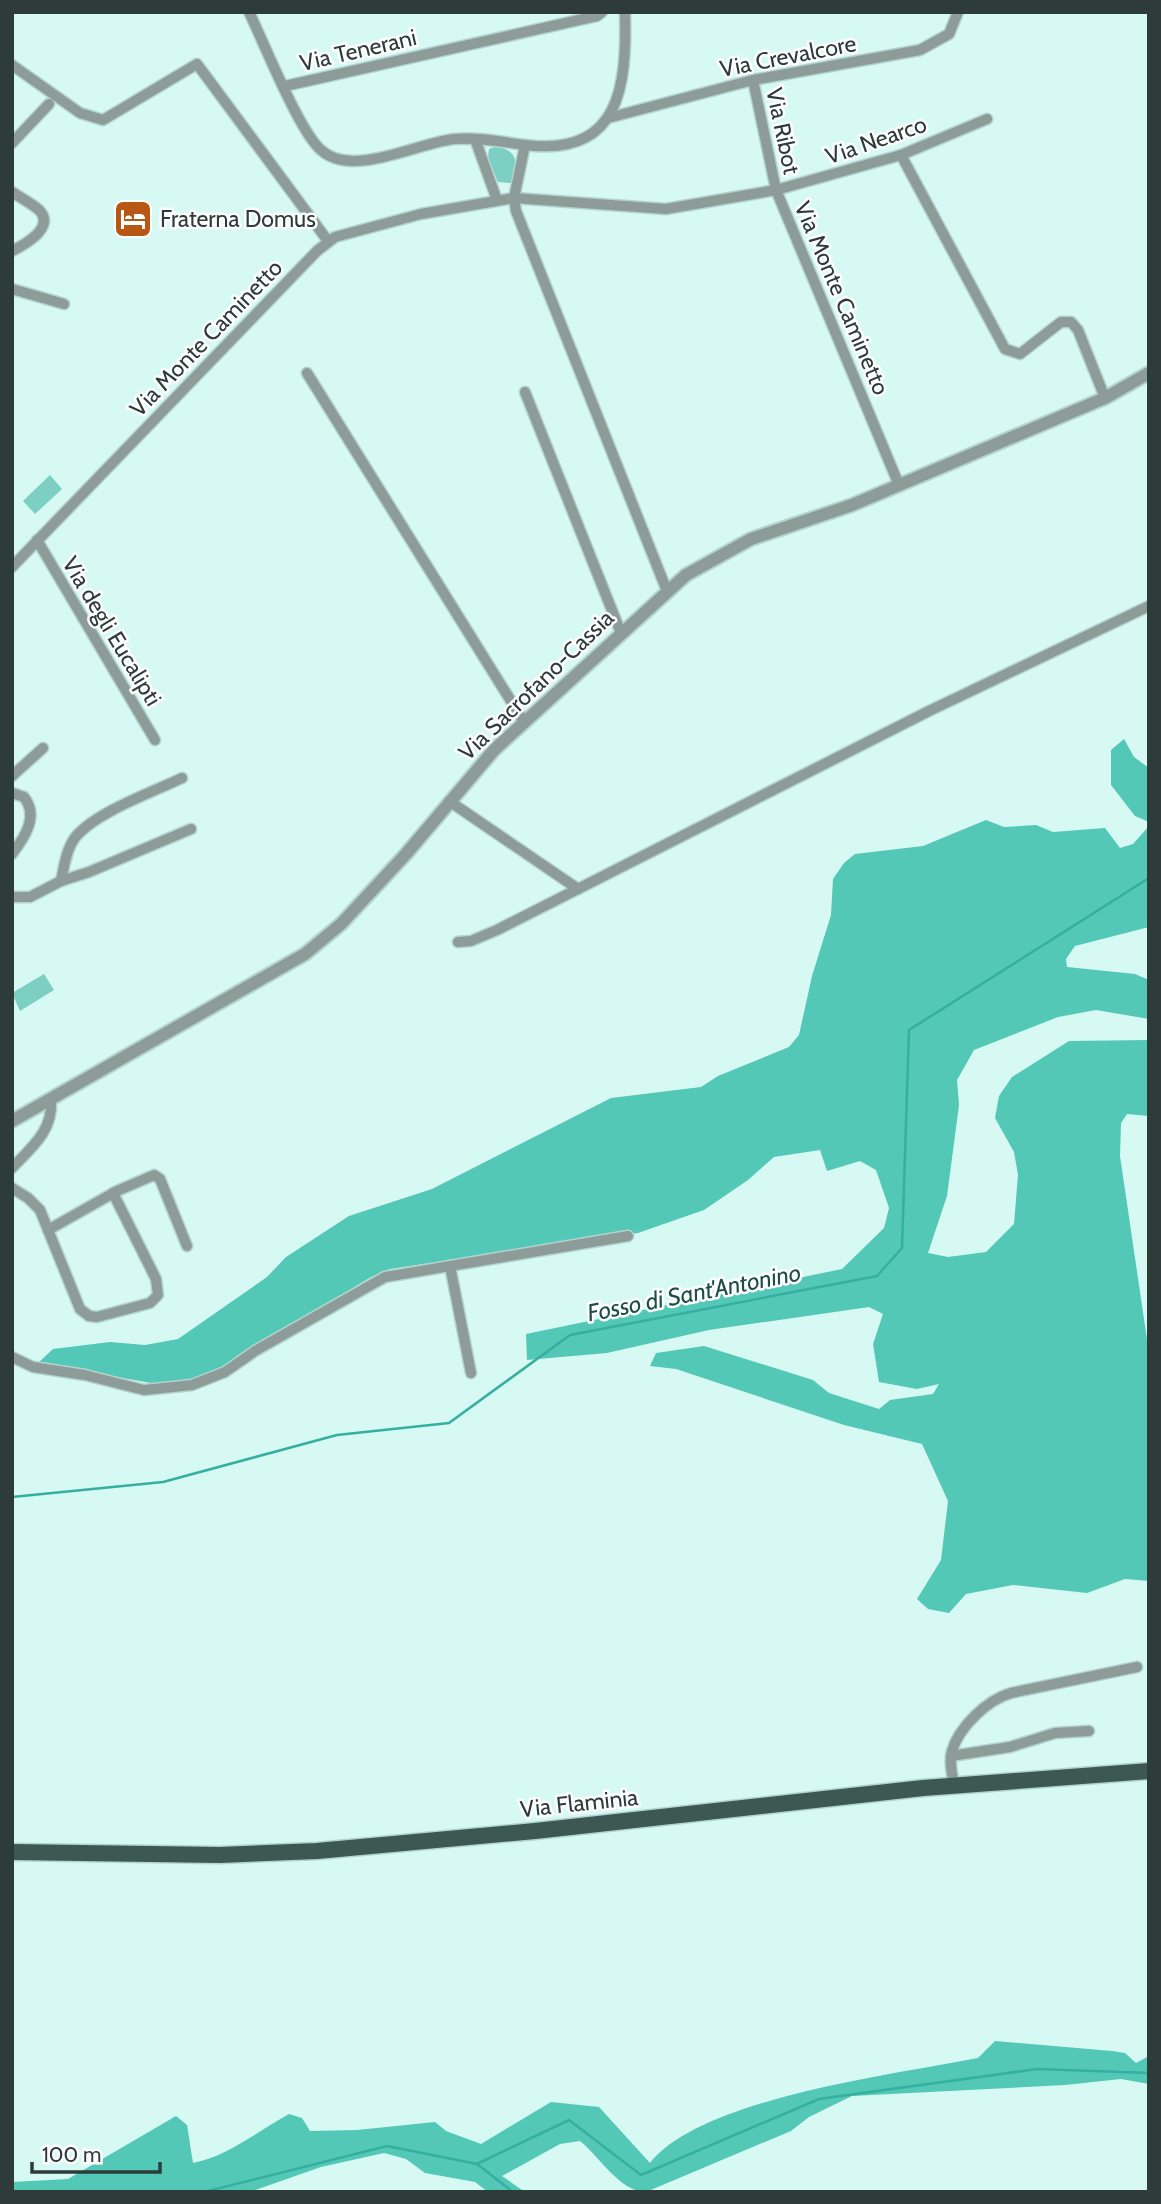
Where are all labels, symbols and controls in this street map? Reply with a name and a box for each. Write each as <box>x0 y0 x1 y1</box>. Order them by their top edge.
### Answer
street label: Via Tenerani <box>297 23 419 77</box>
street label: Via Crevalcore <box>718 29 859 83</box>
street label: Via Ribot <box>760 85 806 177</box>
street label: Via Nearco <box>822 110 930 170</box>
street label: Via Monte Caminetto <box>789 197 895 399</box>
hotel icon: Fraterna Domus <box>112 198 154 240</box>
place label: Fraterna Domus <box>160 205 316 233</box>
street label: Via Monte Caminetto <box>124 254 288 422</box>
street label: Via degli Eucalipti <box>56 551 168 711</box>
street label: Via Sacrofano-Cassia <box>453 604 619 766</box>
water label: Fosso di Sant'Antonino <box>585 1258 803 1327</box>
street label: Via Flaminia <box>519 1783 639 1823</box>
scale bar <box>32 2130 159 2174</box>
text: 100 m <box>42 2142 101 2167</box>

